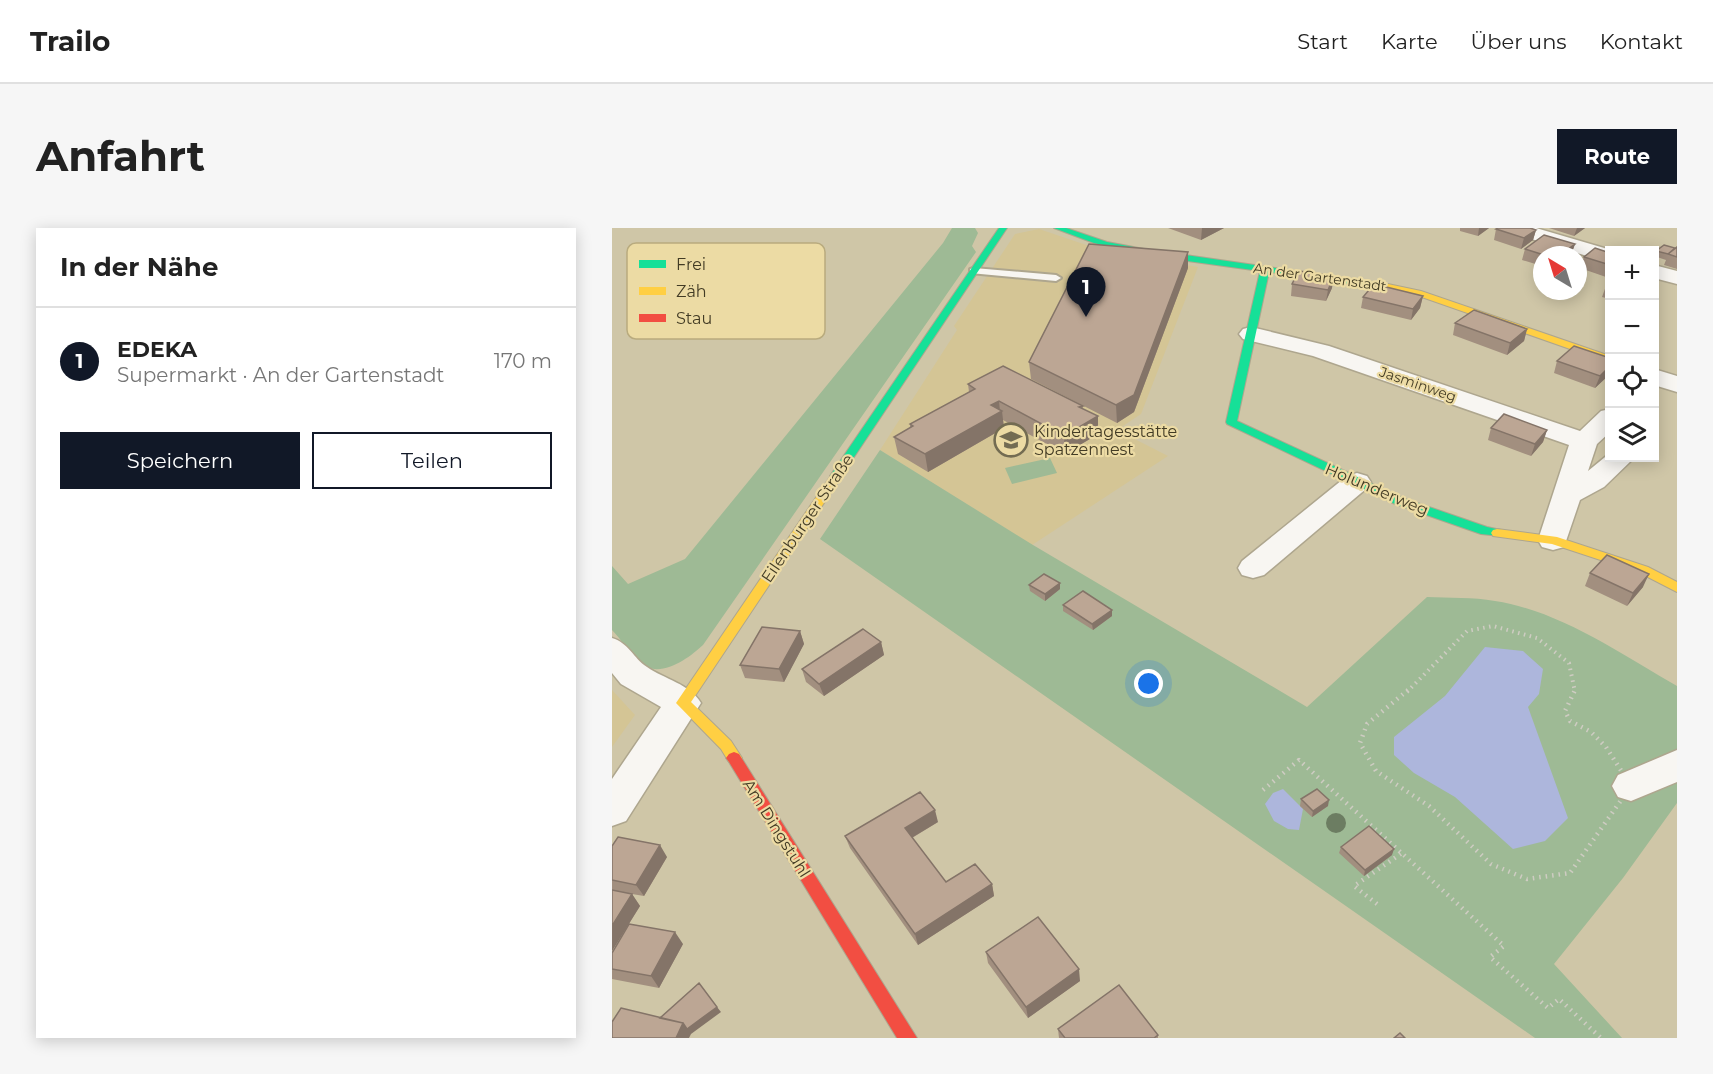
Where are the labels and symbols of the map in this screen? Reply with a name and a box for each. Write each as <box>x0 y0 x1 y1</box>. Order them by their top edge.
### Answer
legend <box>627 243 825 339</box>
north arrow <box>1533 246 1587 300</box>
text: Frei <box>676 255 706 274</box>
street label: An der Gartenstadt <box>1252 259 1388 295</box>
pin: 1 <box>1066 268 1106 317</box>
text: Zäh <box>676 282 707 301</box>
text: Stau <box>676 309 712 328</box>
street label: Jasminweg <box>1376 362 1459 406</box>
school or university icon: Kindertagesstätte Spatzennest <box>993 422 1029 458</box>
place label: Kindertagesstätte Spatzennest <box>1034 422 1177 459</box>
street label: Eilenburger Straße <box>757 450 857 586</box>
street label: Holunderweg <box>1322 459 1431 520</box>
your location <box>1134 669 1163 698</box>
street label: Am Dingstuhl <box>739 776 814 881</box>

